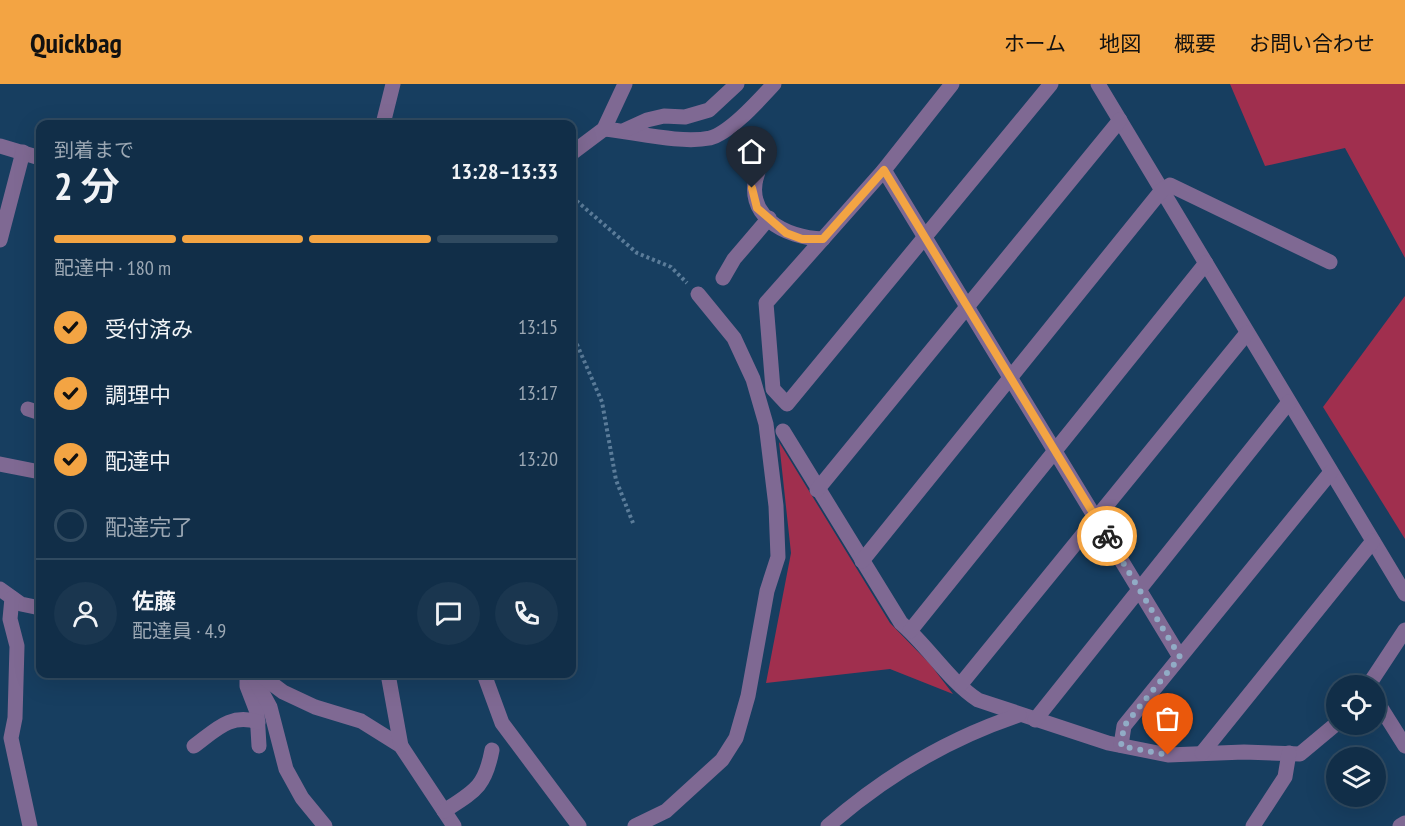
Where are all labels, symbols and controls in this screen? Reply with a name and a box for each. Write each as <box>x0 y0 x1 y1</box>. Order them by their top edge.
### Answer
text: Quickbag <box>30 24 122 61</box>
text: ホーム <box>1004 30 1066 57</box>
text: 地図 <box>1099 30 1141 57</box>
text: 概要 <box>1174 30 1216 57</box>
text: お問い合わせ <box>1249 30 1375 57</box>
pin <box>726 126 777 188</box>
icon: home <box>735 135 768 168</box>
text: 到着まで <box>54 137 134 163</box>
text: 13:28–13:33 <box>451 157 558 185</box>
text: 2 分 <box>54 160 120 211</box>
text: 配達中 · 180 m <box>54 255 171 281</box>
icon: check <box>54 311 87 344</box>
text: 13:15 <box>518 314 558 340</box>
text: 受付済み <box>105 315 193 343</box>
icon: check <box>54 377 87 410</box>
text: 13:17 <box>518 380 558 406</box>
text: 調理中 <box>105 381 171 409</box>
icon: check <box>54 443 87 476</box>
text: 13:20 <box>518 446 558 472</box>
text: 配達中 <box>105 447 171 475</box>
courier <box>1077 506 1137 566</box>
text: 配達完了 <box>105 513 193 541</box>
icon: bike <box>1091 520 1124 553</box>
button: person <box>54 582 117 645</box>
button: chat <box>417 582 480 645</box>
button: phone <box>495 582 558 645</box>
text: 佐藤 <box>132 587 176 615</box>
text: 配達員 · 4.9 <box>132 618 226 644</box>
map controls <box>1326 675 1386 807</box>
button: locate <box>1326 675 1386 735</box>
pin <box>1142 693 1193 755</box>
icon: bag <box>1151 702 1184 735</box>
button: layers <box>1326 747 1386 807</box>

